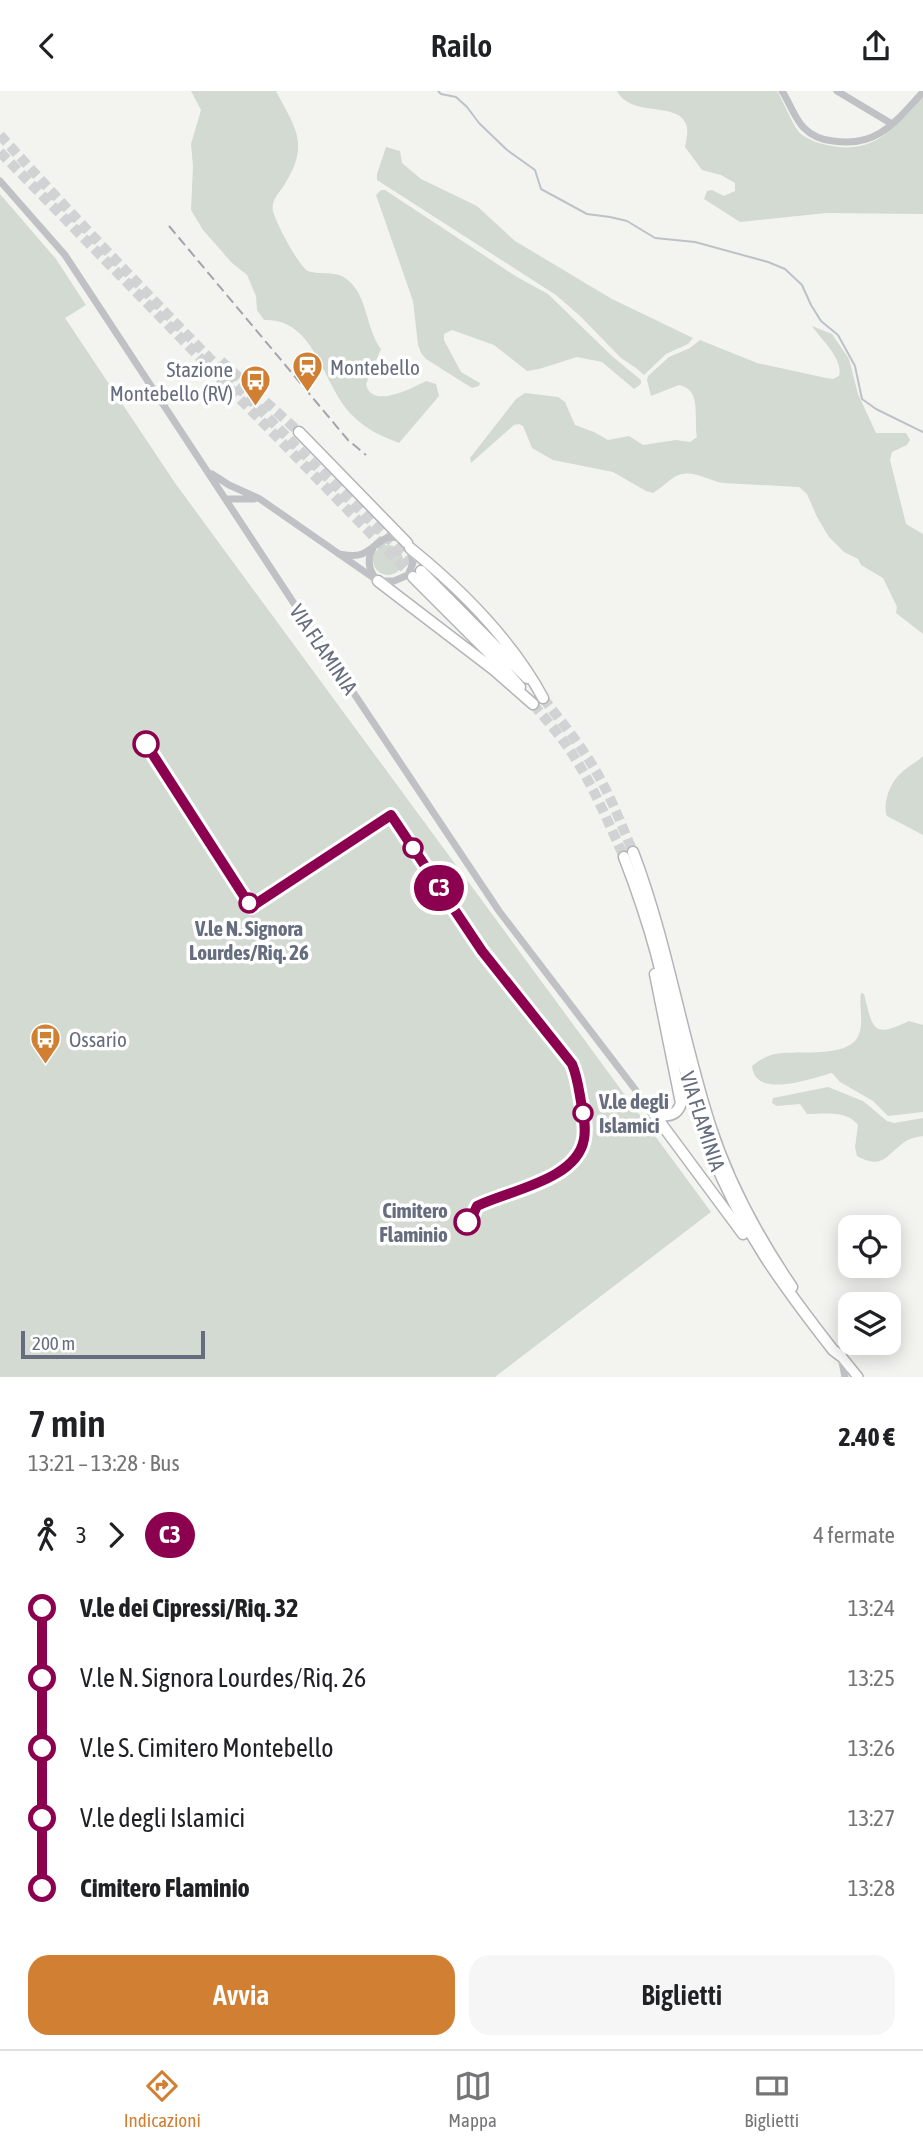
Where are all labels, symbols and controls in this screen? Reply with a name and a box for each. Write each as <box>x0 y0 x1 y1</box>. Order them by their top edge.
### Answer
icon: back <box>28 27 66 65</box>
text: Railo <box>431 27 492 64</box>
icon: share <box>857 27 895 65</box>
station icon: Montebello <box>290 350 324 394</box>
place label: Montebello <box>330 355 420 379</box>
place label: Stazione Montebello (RV) <box>110 357 233 405</box>
bus stop icon: Stazione Montebello (RV) <box>239 364 273 408</box>
street label: VIA FLAMINIA <box>285 600 363 699</box>
unlabelled marker <box>133 731 159 757</box>
unlabelled marker <box>403 838 423 858</box>
line badge: C3 <box>408 865 471 911</box>
text: C3 <box>428 874 450 901</box>
marker: V.le N. Signora Lourdes/Riq. 26 <box>239 893 259 913</box>
place label: V.le N. Signora Lourdes/Riq. 26 <box>189 916 309 964</box>
bus stop icon: Ossario <box>29 1022 63 1066</box>
place label: Ossario <box>69 1027 127 1051</box>
street label: VIA FLAMINIA <box>676 1068 731 1174</box>
place label: V.le degli Islamici <box>598 1089 669 1137</box>
marker: V.le degli Islamici <box>573 1103 593 1123</box>
place label: Cimitero Flaminio <box>379 1198 448 1246</box>
marker: Cimitero Flaminio <box>454 1209 480 1235</box>
map controls <box>838 1215 901 1355</box>
button: locate <box>838 1215 901 1278</box>
button: layers <box>838 1292 901 1355</box>
scale bar <box>21 1328 205 1360</box>
text: 200 m <box>32 1332 75 1354</box>
text: 7 min <box>28 1402 106 1445</box>
text: 2.40 € <box>838 1422 895 1452</box>
text: 13:21 – 13:28 · Bus <box>28 1450 180 1476</box>
icon: walk <box>28 1516 66 1554</box>
icon: forward <box>97 1516 135 1554</box>
text: C3 <box>159 1521 181 1548</box>
text: 3 <box>76 1522 87 1548</box>
text: 4 fermate <box>813 1522 895 1548</box>
text: V.le dei Cipressi/Riq. 32 <box>80 1593 299 1623</box>
text: 13:24 <box>848 1595 895 1621</box>
text: V.le N. Signora Lourdes/Riq. 26 <box>80 1663 366 1693</box>
text: 13:25 <box>848 1665 895 1691</box>
text: V.le S. Cimitero Montebello <box>80 1733 333 1763</box>
text: 13:26 <box>848 1735 895 1761</box>
text: V.le degli Islamici <box>80 1803 245 1833</box>
text: 13:27 <box>848 1805 895 1831</box>
text: Cimitero Flaminio <box>80 1873 250 1903</box>
text: 13:28 <box>848 1875 895 1901</box>
button: Avvia <box>28 1955 455 2035</box>
button: Biglietti <box>469 1955 895 2035</box>
tab: Indicazioni <box>124 2067 201 2131</box>
tab: Mappa <box>448 2067 497 2131</box>
tab: Biglietti <box>744 2067 799 2131</box>

